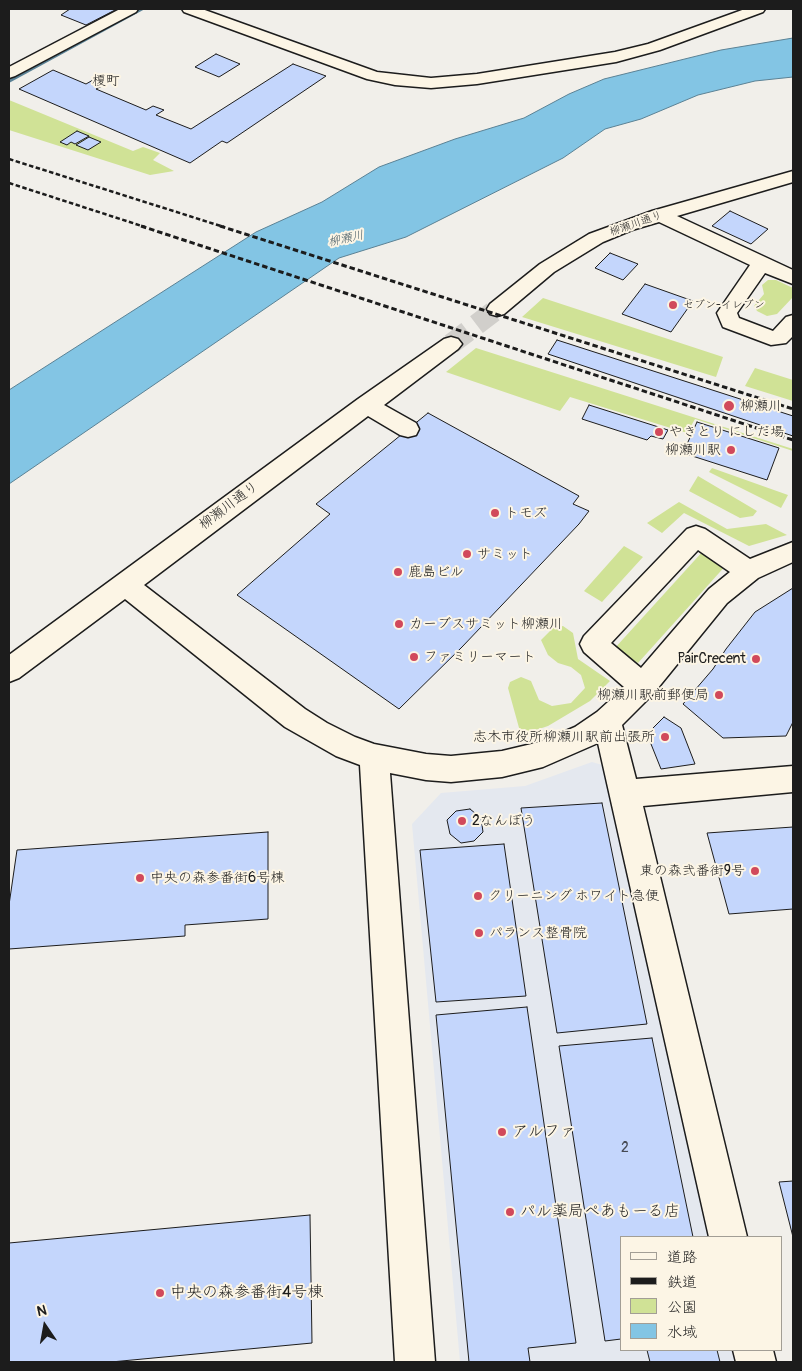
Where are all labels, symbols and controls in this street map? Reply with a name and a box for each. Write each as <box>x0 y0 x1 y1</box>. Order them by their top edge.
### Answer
district label: 榎町 <box>92 73 120 89</box>
street label: 柳瀬川通り <box>608 209 664 239</box>
water label: 柳瀬川 <box>327 228 365 250</box>
place label: セブン-イレブン <box>683 298 765 312</box>
marker: セブン-イレブン <box>667 299 679 311</box>
place label: 柳瀬川 <box>740 398 782 414</box>
marker: 柳瀬川 <box>722 399 736 413</box>
place label: やきとり にしだ場 <box>669 424 784 440</box>
marker: やきとり にしだ場 <box>653 426 665 438</box>
place label: 柳瀬川駅 <box>665 442 721 458</box>
marker: 柳瀬川駅 <box>725 444 737 456</box>
street label: 柳瀬川通り <box>196 478 262 534</box>
place label: トモズ <box>505 505 547 521</box>
marker: トモズ <box>489 507 501 519</box>
place label: サミット <box>477 546 533 562</box>
marker: サミット <box>461 548 473 560</box>
place label: 鹿島ビル <box>408 564 464 580</box>
marker: 鹿島ビル <box>392 566 404 578</box>
place label: カーブスサミット柳瀬川 <box>409 616 563 632</box>
marker: カーブスサミット柳瀬川 <box>393 618 405 630</box>
place label: ファミリーマート <box>424 649 536 665</box>
marker: ファミリーマート <box>408 651 420 663</box>
place label: PairCrecent <box>677 651 746 667</box>
marker: PairCrecent <box>750 653 762 665</box>
place label: 柳瀬川駅前郵便局 <box>597 687 709 703</box>
marker: 柳瀬川駅前郵便局 <box>713 689 725 701</box>
place label: 志木市役所柳瀬川駅前出張所 <box>473 729 655 745</box>
marker: 志木市役所柳瀬川駅前出張所 <box>659 731 671 743</box>
place label: 2なんぼう <box>472 813 536 829</box>
marker: 2なんぼう <box>456 815 468 827</box>
place label: 東の森弐番街9号 <box>640 863 745 879</box>
marker: 東の森弐番街9号 <box>749 865 761 877</box>
place label: 中央の森参番街6号棟 <box>150 870 284 886</box>
marker: 中央の森参番街6号棟 <box>134 872 146 884</box>
place label: クリーニング ホワイト急便 <box>488 888 659 904</box>
marker: クリーニング ホワイト急便 <box>472 890 484 902</box>
place label: パランス整骨院 <box>489 925 587 941</box>
marker: パランス整骨院 <box>473 927 485 939</box>
place label: アルファ <box>512 1122 576 1142</box>
marker: アルファ <box>496 1126 508 1138</box>
house number: 2 <box>621 1140 629 1156</box>
place label: パル薬局ぺあもーる店 <box>520 1202 680 1222</box>
marker: パル薬局ぺあもーる店 <box>504 1206 516 1218</box>
legend <box>620 1236 782 1351</box>
text: 道路 <box>667 1248 697 1267</box>
text: 鉄道 <box>667 1273 697 1292</box>
place label: 中央の森参番街4号棟 <box>170 1283 323 1303</box>
marker: 中央の森参番街4号棟 <box>154 1287 166 1299</box>
text: 公園 <box>667 1298 697 1317</box>
north arrow <box>20 1301 70 1351</box>
text: N <box>35 1302 48 1320</box>
text: 水域 <box>667 1323 697 1342</box>

